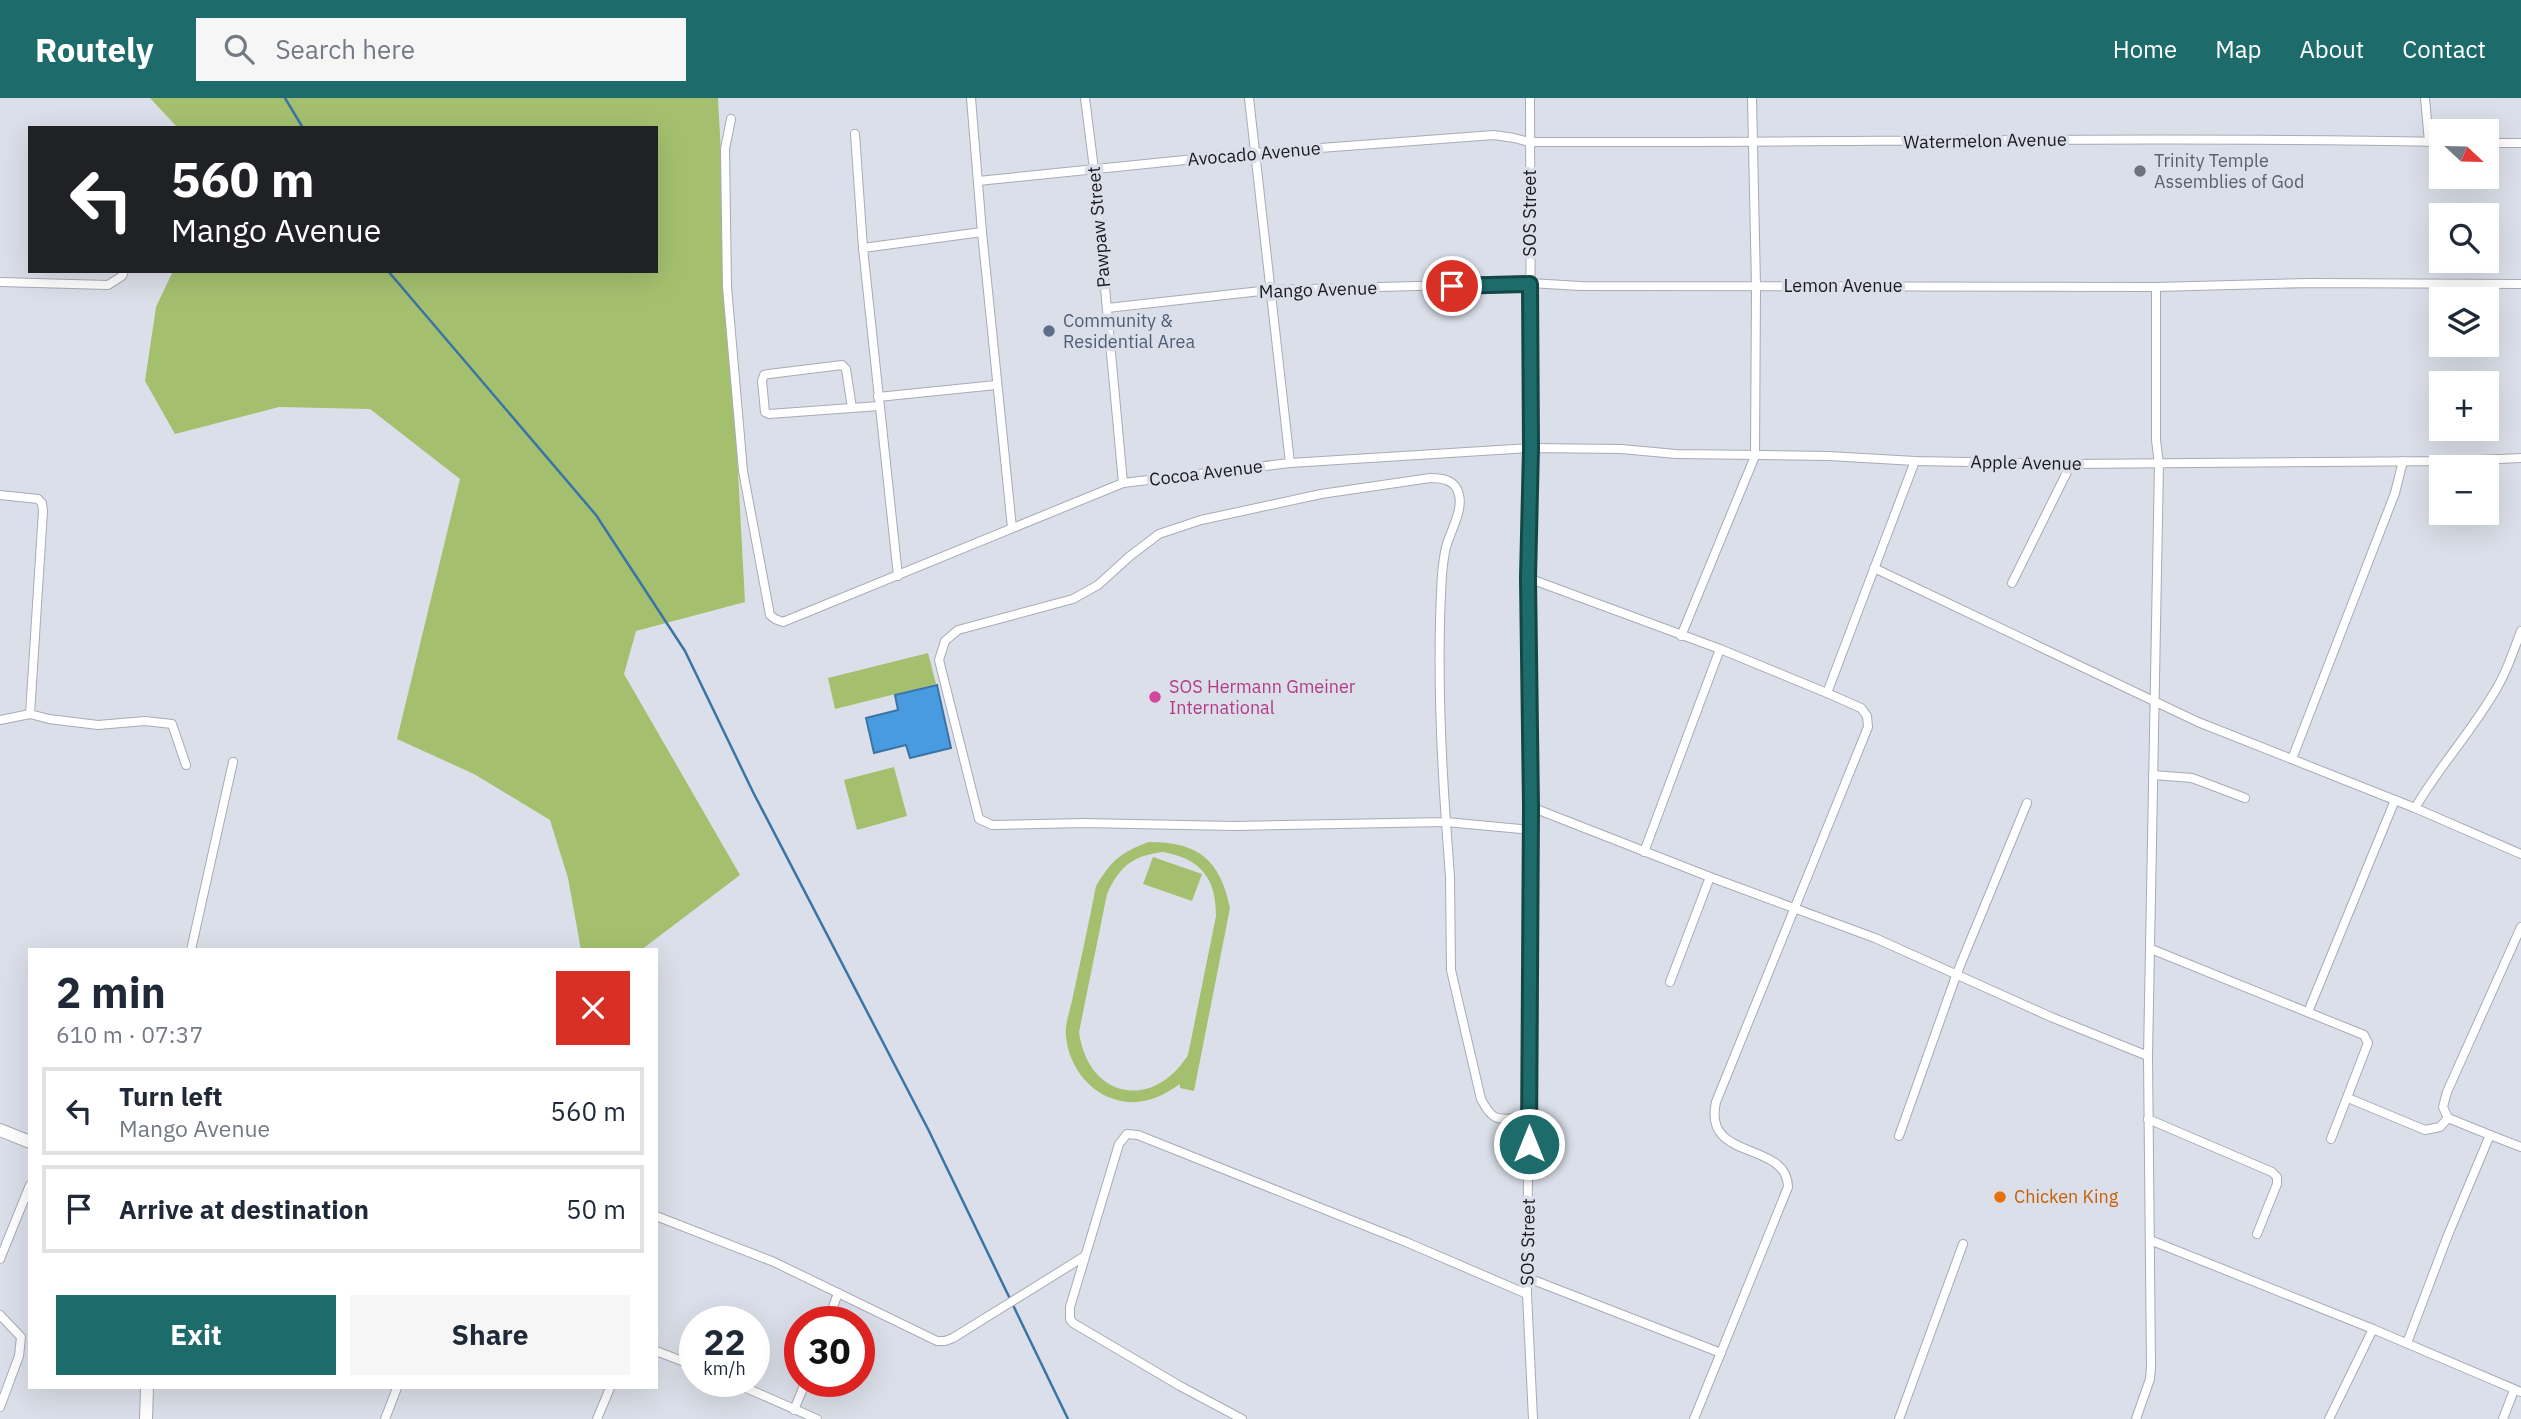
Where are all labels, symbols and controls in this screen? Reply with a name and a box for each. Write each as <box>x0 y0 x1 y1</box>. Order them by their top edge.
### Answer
search box <box>196 18 686 81</box>
text: Routely <box>35 28 154 71</box>
icon: search <box>220 30 258 68</box>
text: Search here <box>276 32 415 66</box>
text: Home <box>2113 33 2177 65</box>
text: Map <box>2215 33 2261 65</box>
text: About <box>2299 33 2364 65</box>
text: Contact <box>2402 33 2486 65</box>
north arrow <box>2429 119 2499 189</box>
map controls <box>2429 119 2499 525</box>
street label: Watermelon Avenue <box>1903 128 2067 153</box>
street label: Avocado Avenue <box>1186 136 1322 171</box>
text: 560 m <box>171 147 315 210</box>
place label: Trinity Temple Assemblies of God <box>2154 149 2304 193</box>
icon: left <box>56 154 147 245</box>
marker: Trinity Temple Assemblies of God <box>2132 163 2148 179</box>
street label: Pawpaw Street <box>1082 165 1115 289</box>
street label: SOS Street <box>1518 169 1541 257</box>
button: search <box>2429 203 2499 273</box>
text: Mango Avenue <box>171 209 381 251</box>
pin <box>1422 256 1482 316</box>
icon: arrive <box>1433 267 1471 305</box>
street label: Lemon Avenue <box>1783 274 1903 297</box>
street label: Mango Avenue <box>1258 276 1378 303</box>
button: layers <box>2429 287 2499 357</box>
place label: Community & Residential Area <box>1063 309 1195 353</box>
marker: Community & Residential Area <box>1041 323 1057 339</box>
button: + <box>2429 371 2499 441</box>
street label: Apple Avenue <box>1970 450 2082 475</box>
street label: Cocoa Avenue <box>1148 454 1264 491</box>
button: − <box>2429 455 2499 525</box>
place label: SOS Hermann Gmeiner International <box>1169 675 1356 719</box>
marker: SOS Hermann Gmeiner International <box>1147 689 1163 705</box>
text: 2 min <box>56 965 166 1020</box>
button: close <box>556 971 630 1045</box>
text: 610 m · 07:37 <box>56 1019 203 1049</box>
text: Turn left <box>119 1079 222 1113</box>
icon: left <box>60 1092 98 1130</box>
text: 560 m <box>550 1094 626 1128</box>
position arrow <box>1492 1107 1566 1181</box>
text: Mango Avenue <box>119 1113 270 1143</box>
place label: Chicken King <box>2014 1185 2119 1208</box>
marker: Chicken King <box>1992 1189 2008 1205</box>
icon: arrive <box>60 1190 98 1228</box>
text: Arrive at destination <box>119 1192 369 1226</box>
text: 50 m <box>566 1192 626 1226</box>
street label: SOS Street <box>1515 1198 1540 1286</box>
button: Exit <box>56 1295 336 1375</box>
button: Share <box>350 1295 630 1375</box>
speed limit sign: 30 <box>784 1306 875 1397</box>
text: 22 <box>703 1319 746 1365</box>
text: km/h <box>703 1357 746 1380</box>

